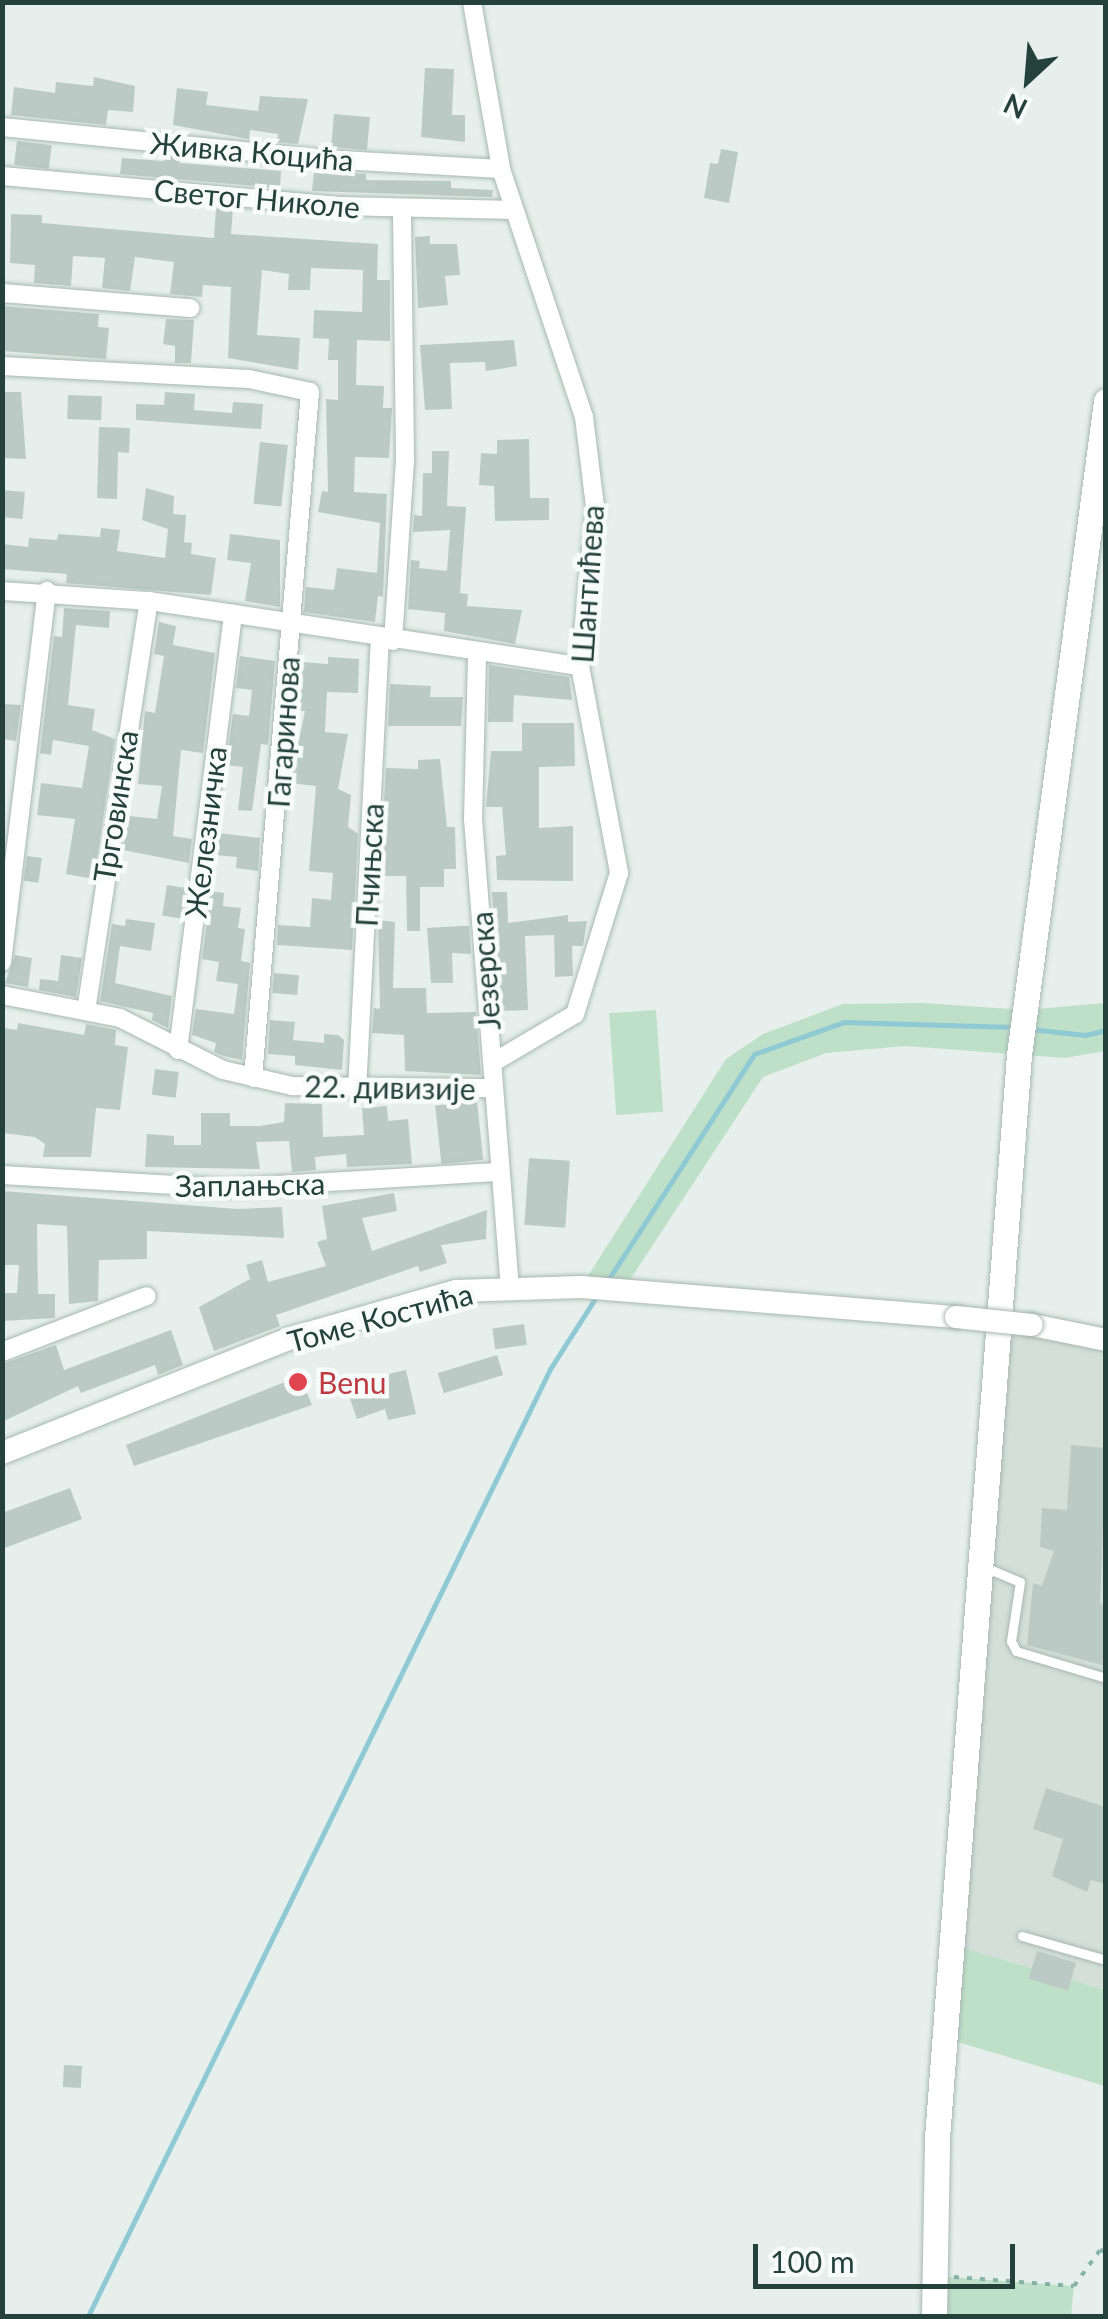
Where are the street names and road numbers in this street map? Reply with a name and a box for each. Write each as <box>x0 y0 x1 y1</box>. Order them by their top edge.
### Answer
street label: Живка Коцића <box>149 124 355 178</box>
street label: Светог Николе <box>152 171 362 225</box>
street label: Шантићева <box>564 504 610 664</box>
street label: Гагаринова <box>260 655 306 809</box>
street label: Трговинска <box>85 727 145 885</box>
street label: Железничка <box>177 744 233 920</box>
street label: Пчињска <box>348 802 390 928</box>
street label: Језерска <box>463 910 507 1032</box>
street label: 22. дивизије <box>304 1068 476 1106</box>
street label: Заплањска <box>174 1165 326 1203</box>
street label: Томе Костића <box>284 1275 476 1359</box>

